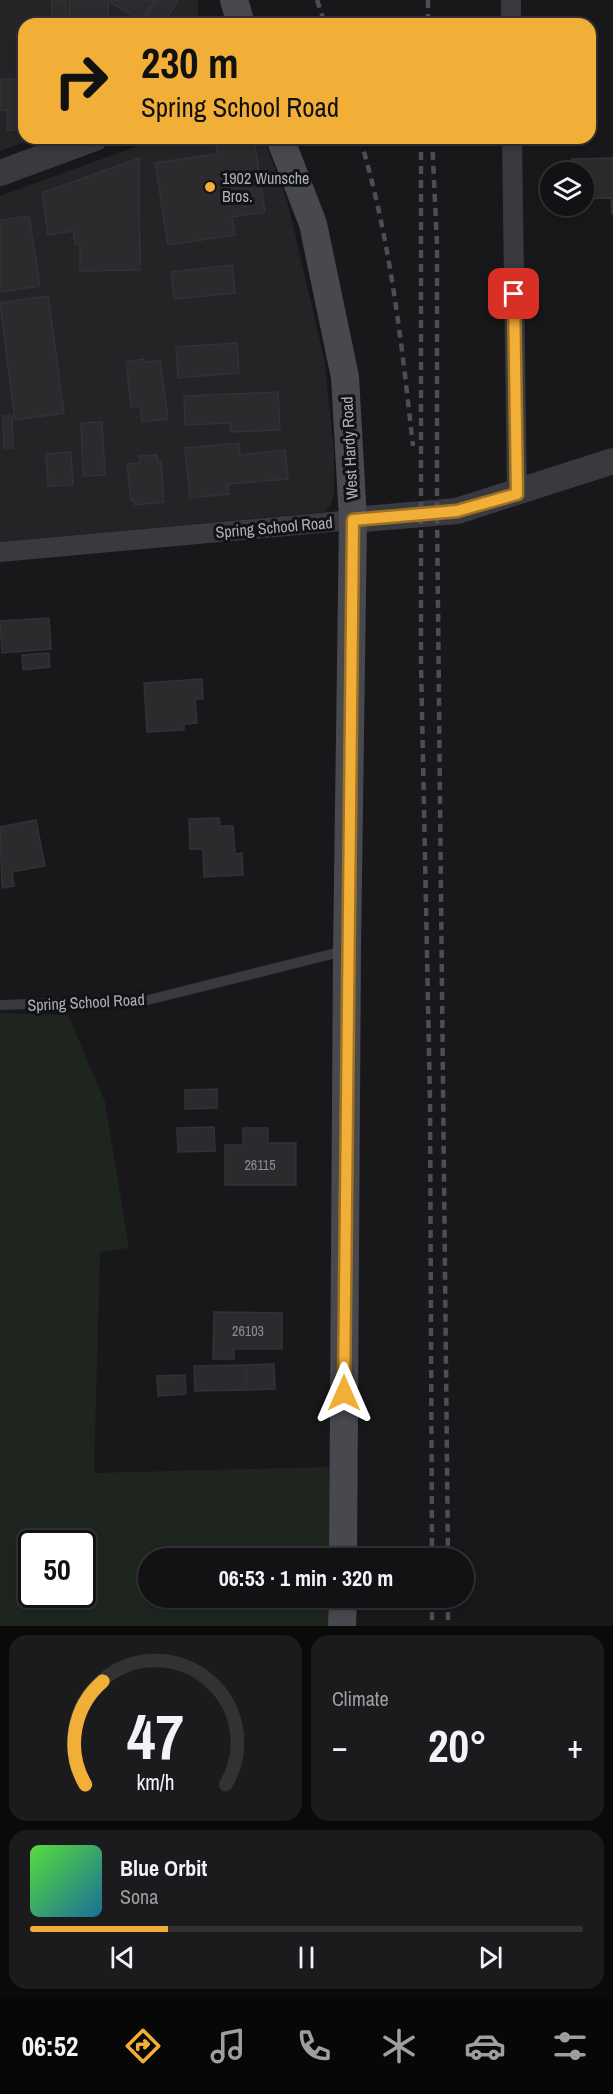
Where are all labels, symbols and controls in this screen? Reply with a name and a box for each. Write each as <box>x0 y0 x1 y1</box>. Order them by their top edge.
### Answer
text: 230 m <box>141 35 239 91</box>
icon: right <box>42 42 120 120</box>
text: Spring School Road <box>141 89 339 125</box>
map controls <box>540 162 594 216</box>
button: layers <box>540 162 594 216</box>
place label: 1902 Wunsche Bros. <box>222 167 309 207</box>
marker: 1902 Wunsche Bros. <box>203 180 217 194</box>
pin <box>488 268 539 319</box>
icon: arrive <box>497 277 530 310</box>
street label: West Hardy Road <box>335 396 363 500</box>
street label: Spring School Road <box>215 511 333 543</box>
street label: Spring School Road <box>27 988 145 1016</box>
house number: 26115 <box>244 1156 276 1174</box>
house number: 26103 <box>232 1322 264 1340</box>
position arrow <box>312 1361 376 1425</box>
speed limit sign: 50 <box>18 1530 96 1608</box>
text: 06:53 · 1 min · 320 m <box>219 1563 393 1593</box>
text: Climate <box>332 1685 389 1712</box>
text: 47 <box>127 1694 184 1778</box>
text: 20° <box>428 1715 487 1776</box>
text: − <box>332 1724 348 1768</box>
text: + <box>567 1724 583 1768</box>
text: km/h <box>136 1768 175 1797</box>
text: Blue Orbit <box>120 1853 207 1883</box>
text: Sona <box>120 1883 158 1910</box>
icon: previous <box>106 1941 139 1974</box>
icon: pause <box>290 1941 323 1974</box>
icon: next <box>474 1941 507 1974</box>
icon: directions <box>122 2025 164 2067</box>
icon: music <box>207 2025 249 2067</box>
icon: phone <box>293 2025 335 2067</box>
icon: climate <box>378 2025 420 2067</box>
icon: car <box>464 2025 506 2067</box>
icon: filters <box>549 2025 591 2067</box>
text: 06:52 <box>22 2028 78 2064</box>

